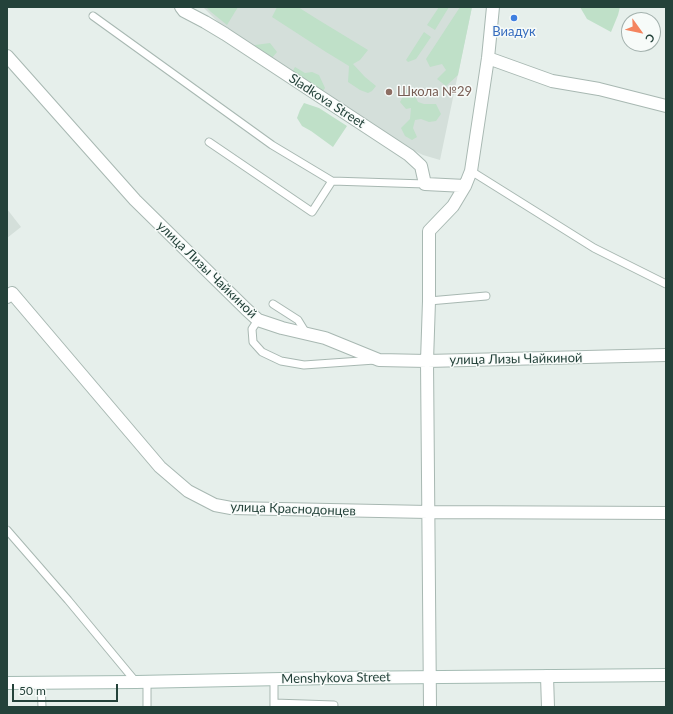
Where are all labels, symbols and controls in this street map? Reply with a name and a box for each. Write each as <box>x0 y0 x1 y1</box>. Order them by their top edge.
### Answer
north arrow <box>621 12 661 52</box>
marker: Виадук <box>509 13 519 23</box>
place label: Виадук <box>492 24 536 40</box>
text: С <box>643 32 658 45</box>
street label: Sladkova Street <box>286 71 368 131</box>
place label: Школа №29 <box>397 84 472 100</box>
marker: Школа №29 <box>384 87 394 97</box>
street label: улица Лизы Чайкиной <box>154 218 260 322</box>
street label: улица Лизы Чайкиной <box>449 350 583 368</box>
street label: улица Краснодонцев <box>230 499 356 519</box>
street label: Menshykova Street <box>281 669 391 687</box>
scale bar <box>14 676 120 702</box>
text: 50 m <box>19 683 46 698</box>

